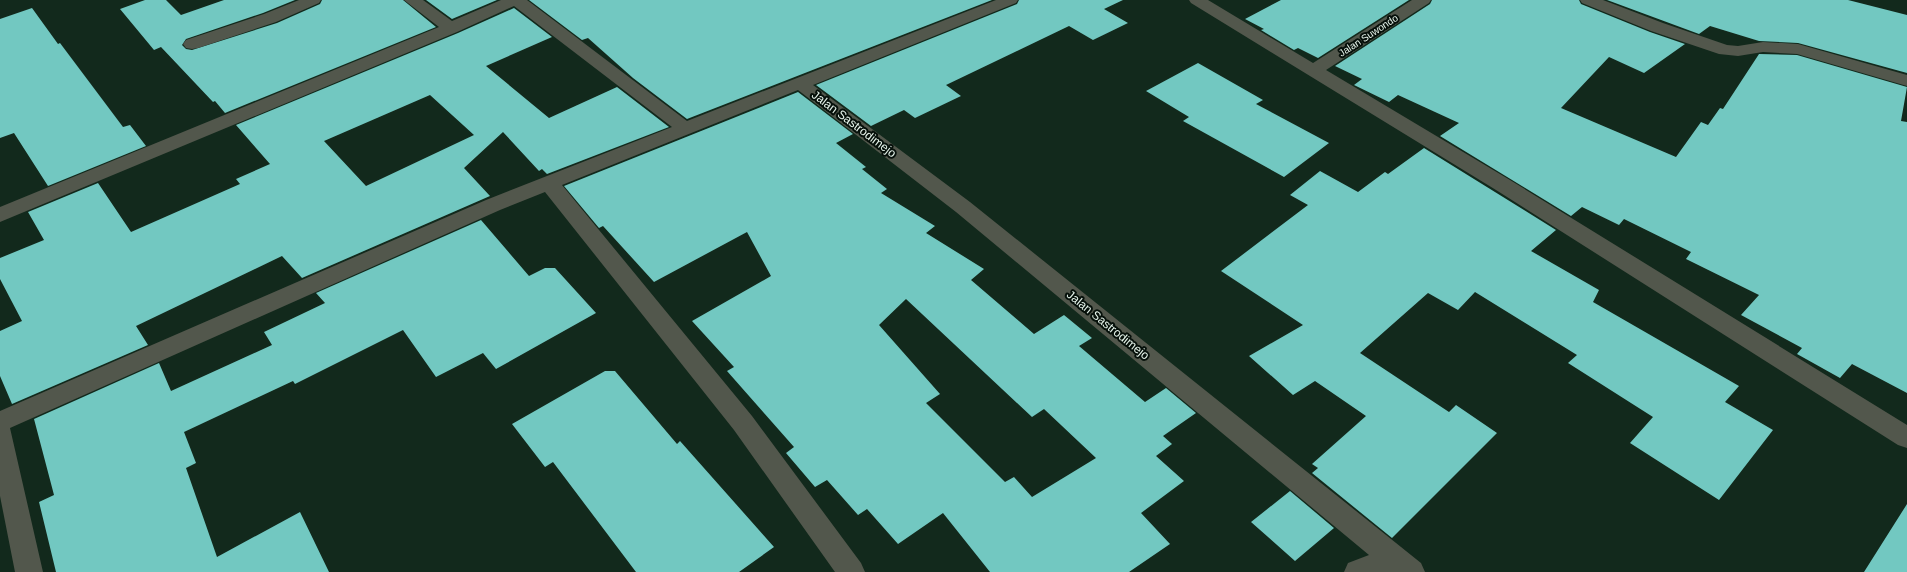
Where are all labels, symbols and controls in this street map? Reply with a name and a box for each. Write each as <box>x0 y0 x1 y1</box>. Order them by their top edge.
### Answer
street label: Jalan Suwondo <box>1337 12 1400 59</box>
street label: Jalan Sastrodimejo <box>809 88 899 160</box>
street label: Jalan Sastrodimejo <box>1064 287 1152 363</box>

